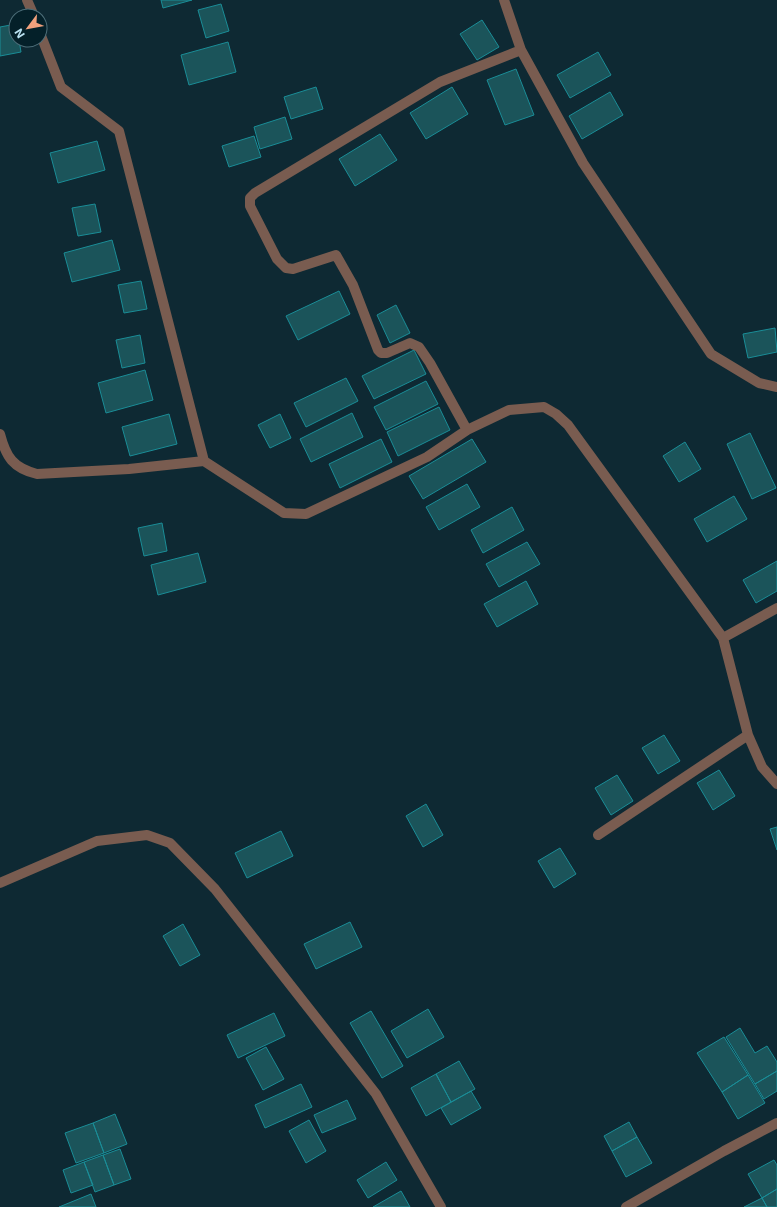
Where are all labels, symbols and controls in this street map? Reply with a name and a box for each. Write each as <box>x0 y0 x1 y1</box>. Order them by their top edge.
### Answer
north arrow <box>8 8 48 48</box>
text: N <box>11 26 28 41</box>

